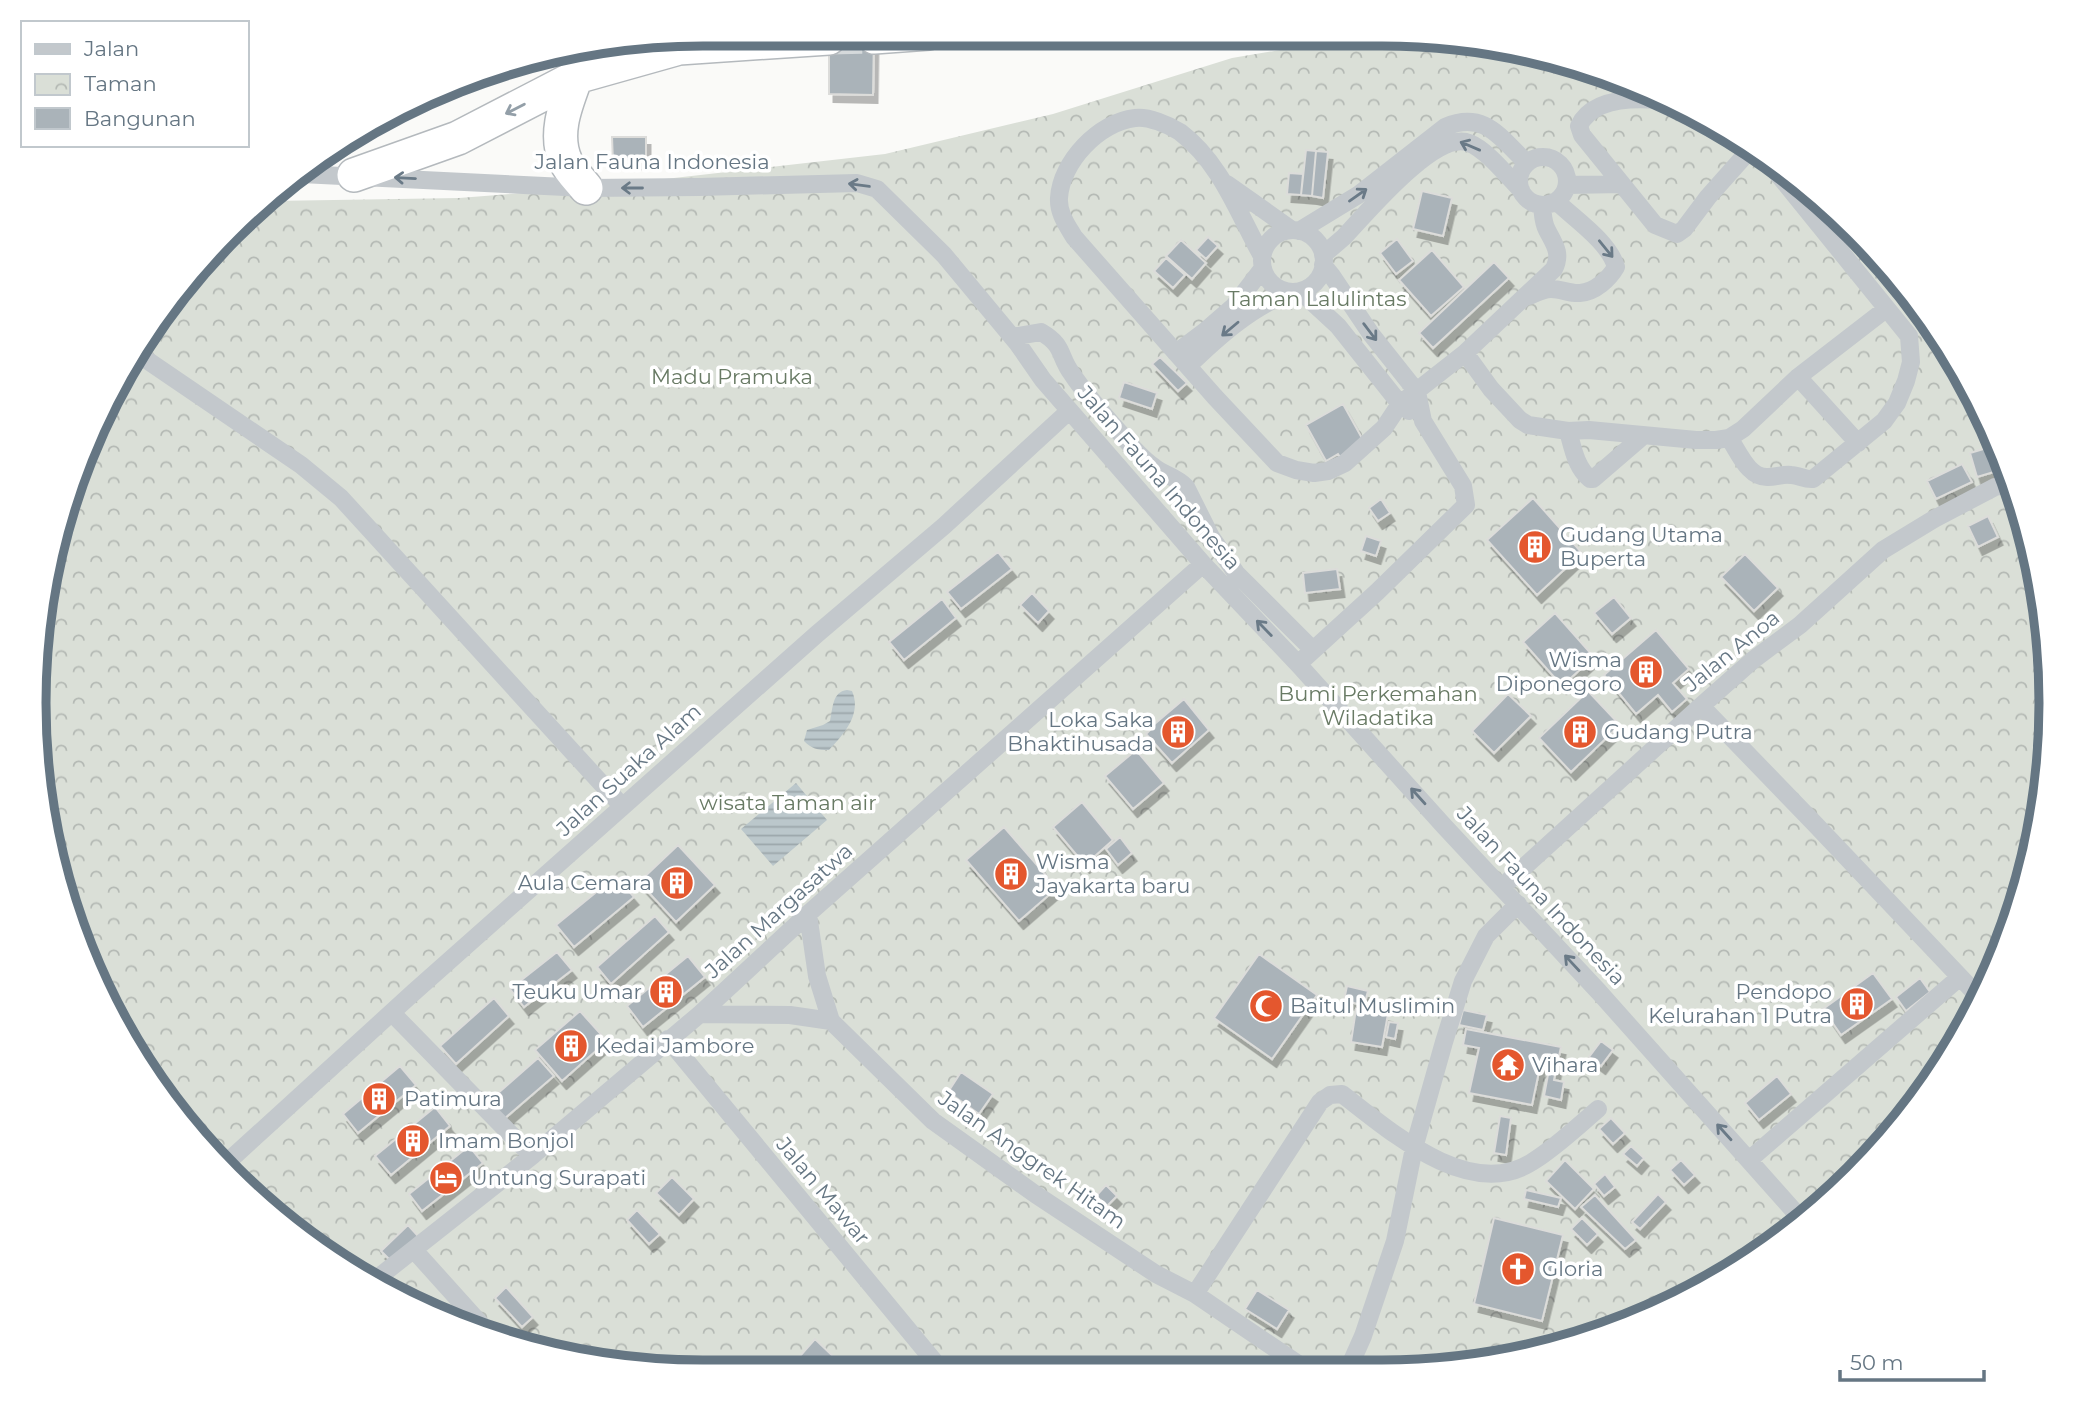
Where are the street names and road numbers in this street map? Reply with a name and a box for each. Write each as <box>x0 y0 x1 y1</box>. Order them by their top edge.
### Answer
street label: Jalan Fauna Indonesia <box>533 149 770 174</box>
street label: Jalan Fauna Indonesia <box>1072 380 1246 575</box>
street label: Jalan Anoa <box>1678 605 1784 697</box>
street label: Jalan Suaka Alam <box>551 698 706 842</box>
street label: Jalan Fauna Indonesia <box>1451 800 1631 990</box>
street label: Jalan Margasatwa <box>699 838 857 984</box>
street label: Jalan Anggrek Hitam <box>933 1085 1131 1234</box>
street label: Jalan Mawar <box>771 1131 875 1249</box>

